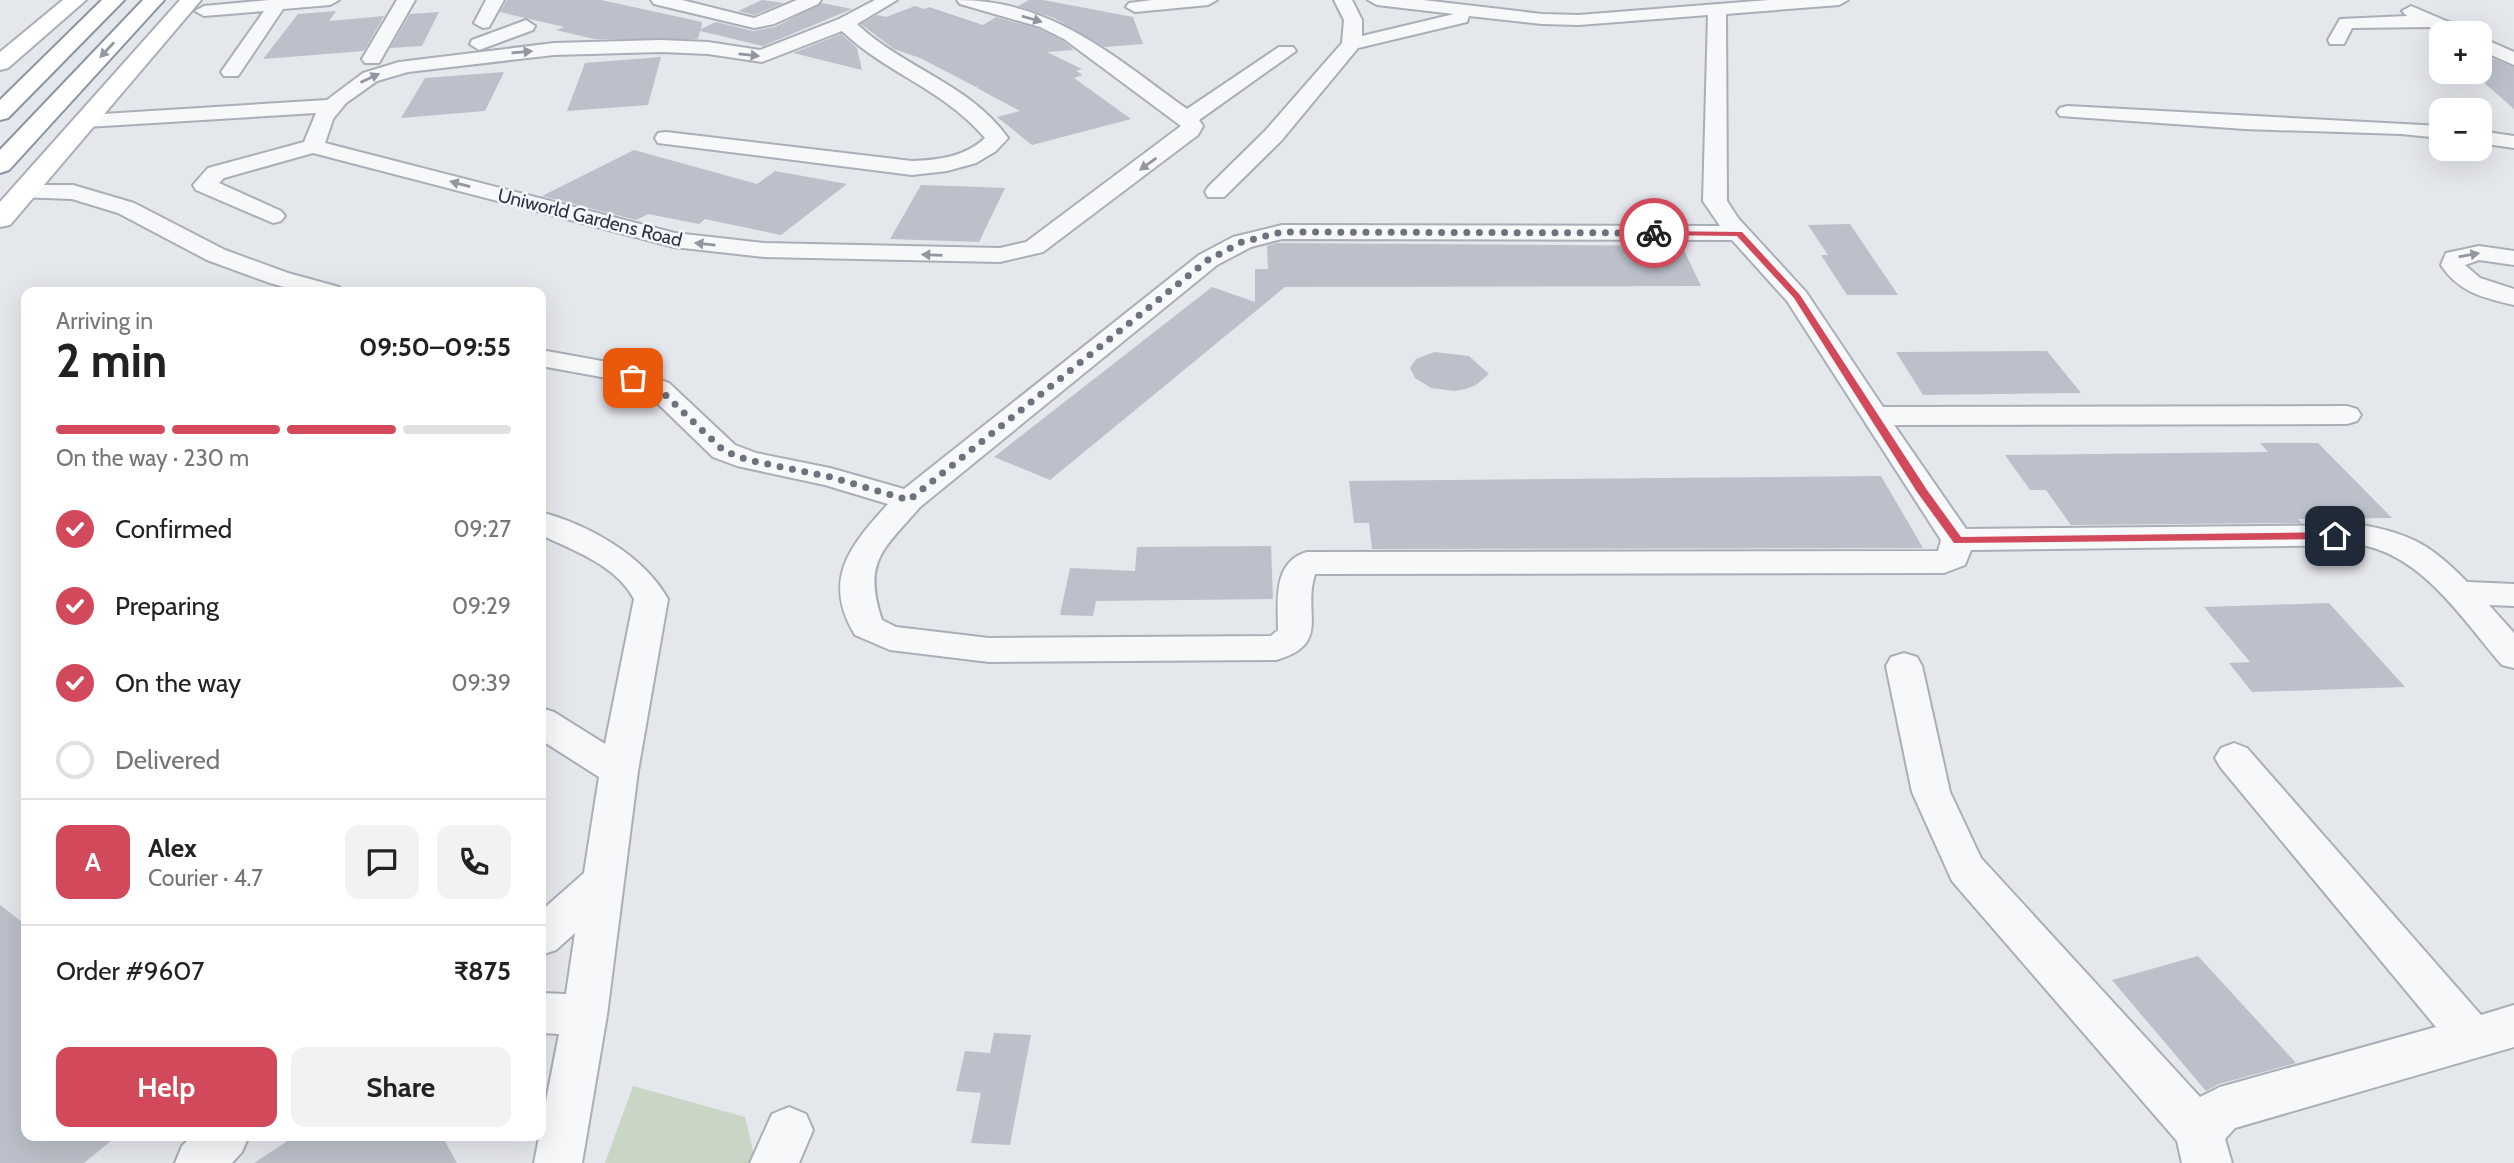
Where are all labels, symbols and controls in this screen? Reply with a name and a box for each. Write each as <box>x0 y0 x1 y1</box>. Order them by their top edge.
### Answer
one-way arrow <box>1021 14 1042 24</box>
map controls <box>2429 21 2492 161</box>
button: + <box>2429 21 2492 84</box>
one-way arrow <box>100 41 116 58</box>
one-way arrow <box>512 46 534 57</box>
one-way arrow <box>738 50 760 61</box>
one-way arrow <box>360 72 380 84</box>
button: − <box>2429 98 2492 161</box>
one-way arrow <box>1139 156 1157 170</box>
one-way arrow <box>449 178 471 189</box>
street label: Uniworld Gardens Road <box>495 183 685 252</box>
courier <box>1619 198 1689 268</box>
icon: bike <box>1635 214 1673 252</box>
one-way arrow <box>694 238 716 249</box>
one-way arrow <box>921 249 943 260</box>
one-way arrow <box>2458 249 2480 260</box>
text: Arriving in <box>56 307 153 335</box>
text: 09:50–09:55 <box>359 331 511 363</box>
text: 2 min <box>56 333 167 389</box>
pin <box>603 348 663 408</box>
icon: bag <box>614 359 652 397</box>
text: On the way · 230 m <box>56 444 249 472</box>
pin <box>2305 506 2365 566</box>
icon: check <box>56 510 94 548</box>
text: Confirmed <box>115 513 232 545</box>
text: 09:27 <box>453 515 511 543</box>
icon: home <box>2316 517 2354 555</box>
icon: check <box>56 587 94 625</box>
text: Preparing <box>115 590 219 622</box>
text: 09:29 <box>452 592 511 620</box>
icon: check <box>56 664 94 702</box>
text: On the way <box>115 667 241 699</box>
text: 09:39 <box>452 669 511 697</box>
text: Delivered <box>115 744 220 776</box>
button: chat <box>345 825 419 899</box>
button: phone <box>437 825 511 899</box>
text: Alex <box>148 832 197 864</box>
text: A <box>85 846 101 878</box>
text: Courier · 4.7 <box>148 864 263 892</box>
text: Order #9607 <box>56 955 204 987</box>
text: ₹875 <box>454 955 511 987</box>
button: Help <box>56 1047 277 1127</box>
button: Share <box>291 1047 511 1127</box>

